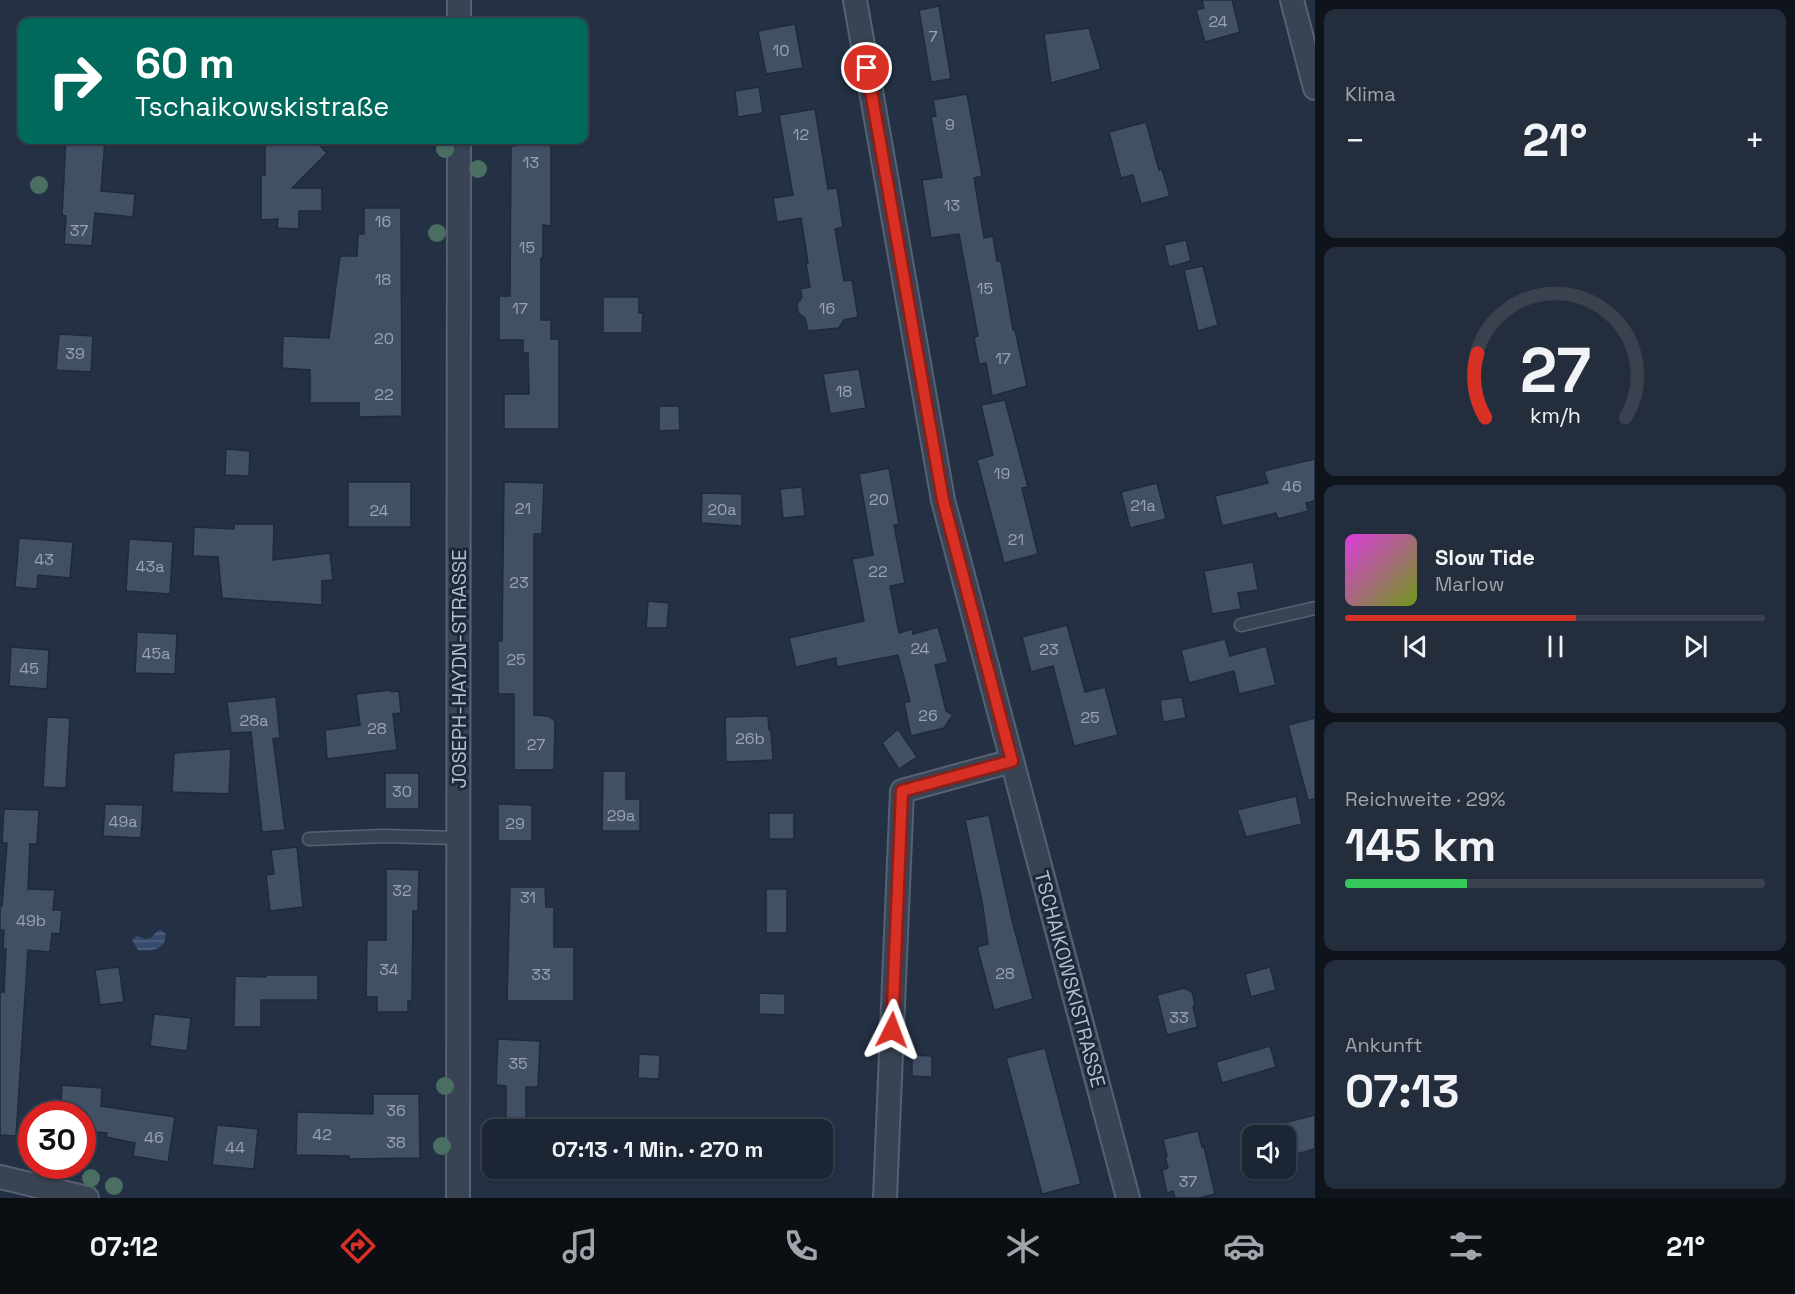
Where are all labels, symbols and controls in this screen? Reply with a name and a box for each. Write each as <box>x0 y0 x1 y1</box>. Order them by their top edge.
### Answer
house number: 24 <box>1208 11 1228 32</box>
house number: 7 <box>928 26 938 47</box>
text: 60 m <box>135 37 235 90</box>
house number: 10 <box>773 40 789 61</box>
icon: right <box>36 42 114 120</box>
pin <box>841 42 892 93</box>
icon: arrive <box>850 51 883 84</box>
text: Klima <box>1345 81 1396 107</box>
text: Tschaikowskistraße <box>135 89 389 124</box>
text: 21° <box>1523 112 1587 169</box>
house number: 9 <box>945 114 955 135</box>
text: − <box>1345 120 1365 162</box>
text: + <box>1745 120 1765 162</box>
house number: 12 <box>793 124 809 145</box>
house number: 13 <box>523 152 539 173</box>
house number: 13 <box>944 195 960 216</box>
house number: 16 <box>375 211 391 232</box>
house number: 37 <box>70 220 88 241</box>
house number: 15 <box>519 237 535 258</box>
house number: 18 <box>375 269 391 290</box>
house number: 15 <box>977 278 993 299</box>
house number: 17 <box>512 298 528 319</box>
house number: 16 <box>819 298 835 319</box>
house number: 20 <box>374 328 394 349</box>
text: 27 <box>1519 331 1591 410</box>
house number: 39 <box>65 343 85 364</box>
house number: 17 <box>995 348 1011 369</box>
house number: 18 <box>836 381 852 402</box>
house number: 22 <box>374 384 394 405</box>
text: km/h <box>1529 403 1581 430</box>
house number: 19 <box>994 463 1010 484</box>
house number: 46 <box>1282 476 1302 497</box>
house number: 20 <box>869 489 889 510</box>
house number: 21a <box>1130 495 1156 516</box>
house number: 21 <box>515 498 531 519</box>
house number: 20a <box>707 499 737 520</box>
house number: 24 <box>369 500 389 521</box>
house number: 21 <box>1008 529 1024 550</box>
text: Slow Tide <box>1435 543 1535 571</box>
house number: 43 <box>34 549 54 570</box>
street label: JOSEPH-HAYDN-STRASSE <box>446 549 472 789</box>
house number: 43a <box>136 556 164 577</box>
house number: 22 <box>868 561 888 582</box>
text: Marlow <box>1435 571 1504 597</box>
house number: 23 <box>509 572 529 593</box>
icon: previous <box>1399 630 1432 663</box>
icon: pause <box>1539 630 1572 663</box>
icon: next <box>1679 630 1712 663</box>
house number: 24 <box>910 638 930 659</box>
house number: 23 <box>1039 639 1059 660</box>
house number: 45a <box>142 643 170 664</box>
house number: 25 <box>506 649 526 670</box>
house number: 45 <box>19 658 39 679</box>
house number: 26 <box>918 705 938 726</box>
house number: 25 <box>1080 707 1100 728</box>
house number: 28a <box>240 710 268 731</box>
house number: 28 <box>367 718 387 739</box>
house number: 26b <box>735 728 765 749</box>
house number: 27 <box>527 734 545 755</box>
house number: 30 <box>392 781 412 802</box>
text: Reichweite · 29% <box>1345 786 1505 812</box>
house number: 29a <box>607 805 635 826</box>
house number: 49a <box>109 811 138 832</box>
house number: 29 <box>505 813 525 834</box>
text: 145 km <box>1345 817 1496 874</box>
street label: TSCHAIKOWSKISTRASSE <box>1029 868 1111 1090</box>
house number: 32 <box>392 880 412 901</box>
house number: 31 <box>520 887 536 908</box>
house number: 49b <box>16 910 46 931</box>
house number: 34 <box>379 959 399 980</box>
house number: 28 <box>995 963 1015 984</box>
house number: 33 <box>531 964 551 985</box>
position arrow <box>860 998 924 1062</box>
house number: 33 <box>1169 1007 1189 1028</box>
text: Ankunft <box>1345 1032 1423 1058</box>
house number: 35 <box>508 1053 528 1074</box>
text: 07:13 <box>1345 1063 1459 1120</box>
house number: 36 <box>386 1100 406 1121</box>
speed limit sign: 30 <box>18 1101 96 1179</box>
house number: 42 <box>312 1124 332 1145</box>
map controls <box>1242 1125 1296 1179</box>
button: sound <box>1242 1125 1296 1179</box>
house number: 46 <box>144 1127 164 1148</box>
house number: 38 <box>386 1132 406 1153</box>
text: 07:13 · 1 Min. · 270 m <box>552 1135 763 1163</box>
house number: 44 <box>225 1137 245 1158</box>
house number: 37 <box>1179 1171 1197 1192</box>
icon: directions <box>337 1225 379 1267</box>
icon: music <box>559 1225 601 1267</box>
icon: phone <box>780 1225 822 1267</box>
icon: climate <box>1002 1225 1044 1267</box>
icon: car <box>1223 1225 1265 1267</box>
icon: filters <box>1445 1225 1487 1267</box>
text: 07:12 <box>90 1229 158 1264</box>
text: 21° <box>1666 1229 1705 1264</box>

